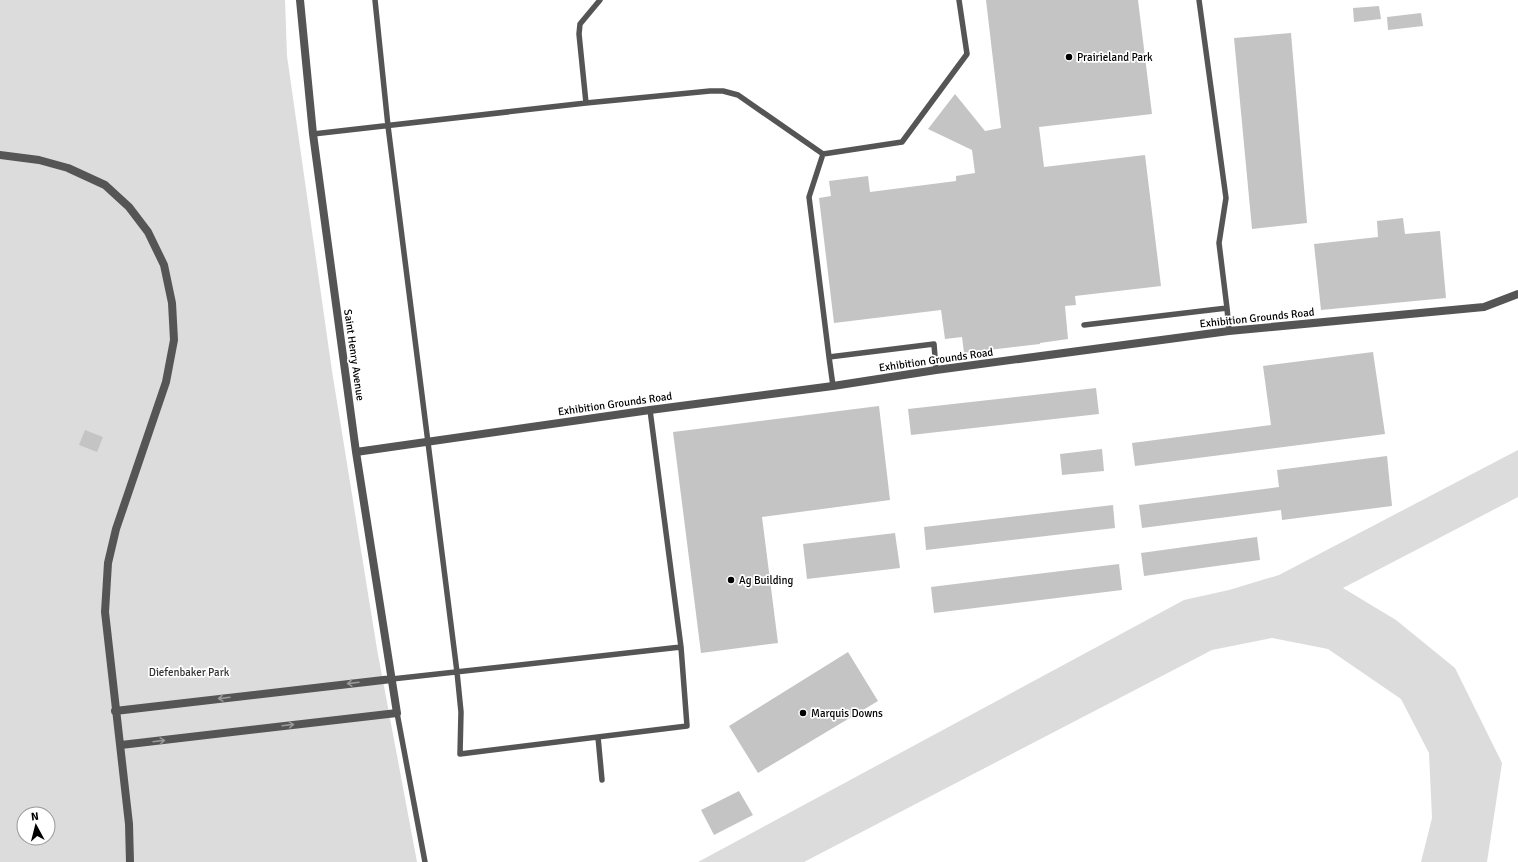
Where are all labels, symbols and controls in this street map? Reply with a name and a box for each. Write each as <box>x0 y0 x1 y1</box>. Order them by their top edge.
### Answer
place label: Prairieland Park <box>1077 51 1153 64</box>
marker: Prairieland Park <box>1064 52 1074 62</box>
street label: Exhibition Grounds Road <box>1199 305 1315 330</box>
street label: Saint Henry Avenue <box>341 308 367 402</box>
street label: Exhibition Grounds Road <box>878 346 994 374</box>
street label: Exhibition Grounds Road <box>557 390 673 418</box>
place label: Ag Building <box>739 574 793 587</box>
marker: Ag Building <box>726 575 736 585</box>
park label: Diefenbaker Park <box>149 666 230 679</box>
one-way arrow <box>347 679 360 687</box>
one-way arrow <box>218 695 231 702</box>
place label: Marquis Downs <box>811 707 883 720</box>
marker: Marquis Downs <box>798 708 808 718</box>
one-way arrow <box>281 721 294 729</box>
one-way arrow <box>152 737 165 744</box>
north arrow <box>16 806 56 846</box>
text: N <box>30 810 39 823</box>

